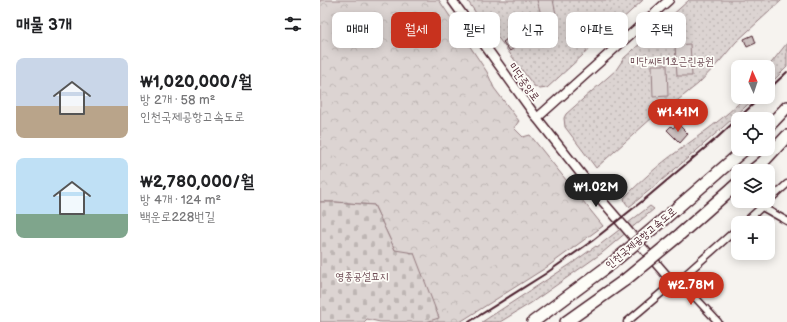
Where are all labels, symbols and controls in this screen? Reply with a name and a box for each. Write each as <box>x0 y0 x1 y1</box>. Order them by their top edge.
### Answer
chip: 매매 <box>332 12 383 48</box>
chip: 월세 <box>391 12 441 48</box>
chip: 필터 <box>449 12 500 48</box>
chip: 신규 <box>508 12 558 48</box>
chip: 아파트 <box>566 12 628 48</box>
chip: 주택 <box>636 12 686 48</box>
icon: filters <box>282 13 304 35</box>
text: 매물 3개 <box>16 15 72 35</box>
park label: 미단씨티1호근린공원 <box>630 55 714 68</box>
street label: 미단중앙로 <box>506 60 542 104</box>
north arrow <box>731 60 775 104</box>
map controls <box>731 60 775 260</box>
text: ₩1,020,000/월 <box>140 72 252 92</box>
icon: home <box>48 74 96 122</box>
text: 방 2개 · 58 m² <box>140 92 215 108</box>
pin: ₩1.41M <box>645 99 711 133</box>
text: ₩1.41M <box>657 104 699 120</box>
text: 인천국제공항고속도로 <box>140 109 245 125</box>
button: locate <box>731 112 775 156</box>
button: layers <box>731 164 775 208</box>
text: ₩2,780,000/월 <box>140 172 254 192</box>
icon: home <box>48 174 96 222</box>
pin: ₩1.02M <box>563 174 629 208</box>
text: ₩1.02M <box>573 179 619 195</box>
text: 방 4개 · 124 m² <box>140 192 221 208</box>
street label: 인천국제공항고속도로 <box>603 204 679 271</box>
text: 백운로228번길 <box>140 209 215 225</box>
button: + <box>731 216 775 260</box>
park label: 영종공설묘지 <box>335 270 389 283</box>
pin: ₩2.78M <box>658 272 724 306</box>
text: ₩2.78M <box>668 277 714 293</box>

